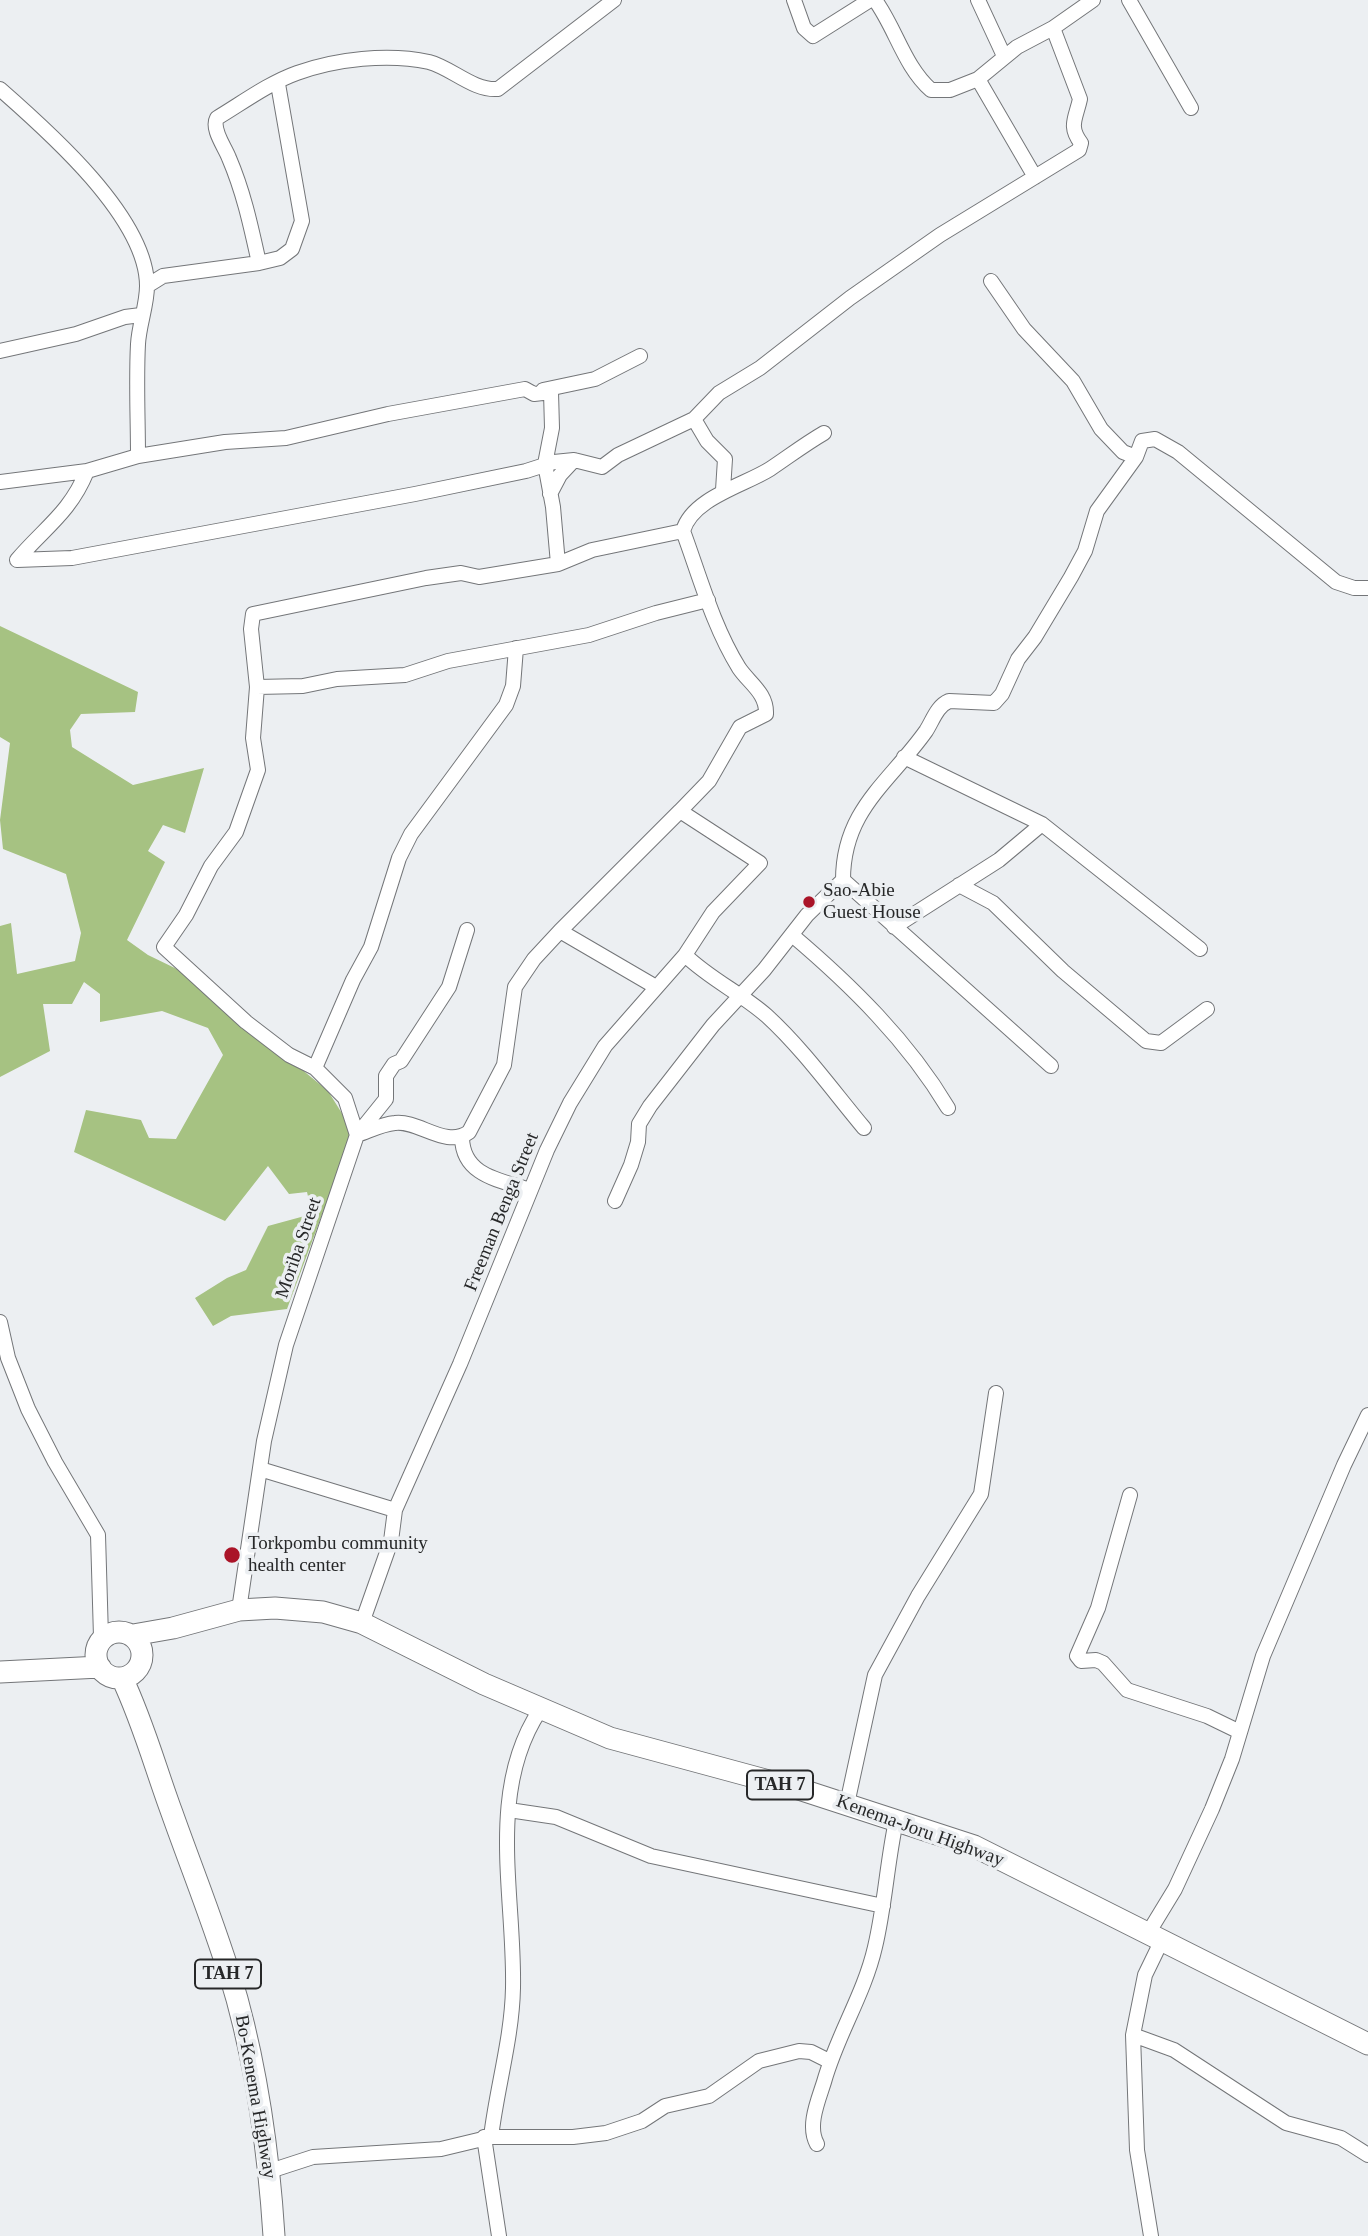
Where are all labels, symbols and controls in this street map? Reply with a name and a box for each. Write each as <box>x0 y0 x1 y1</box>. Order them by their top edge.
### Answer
place label: Sao-Abie Guest House <box>823 880 921 924</box>
marker: Sao-Abie Guest House <box>801 894 817 910</box>
street label: Freeman Benga Street <box>460 1129 544 1295</box>
street label: Moriba Street <box>271 1195 327 1301</box>
place label: Torkpombu community health center <box>248 1533 428 1577</box>
marker: Torkpombu community health center <box>222 1545 242 1565</box>
road number: TAH 7 <box>747 1770 813 1800</box>
street label: Kenema-Joru Highway <box>833 1790 1007 1872</box>
road number: TAH 7 <box>195 1960 261 1988</box>
street label: Bo-Kenema Highway <box>229 2013 281 2181</box>

